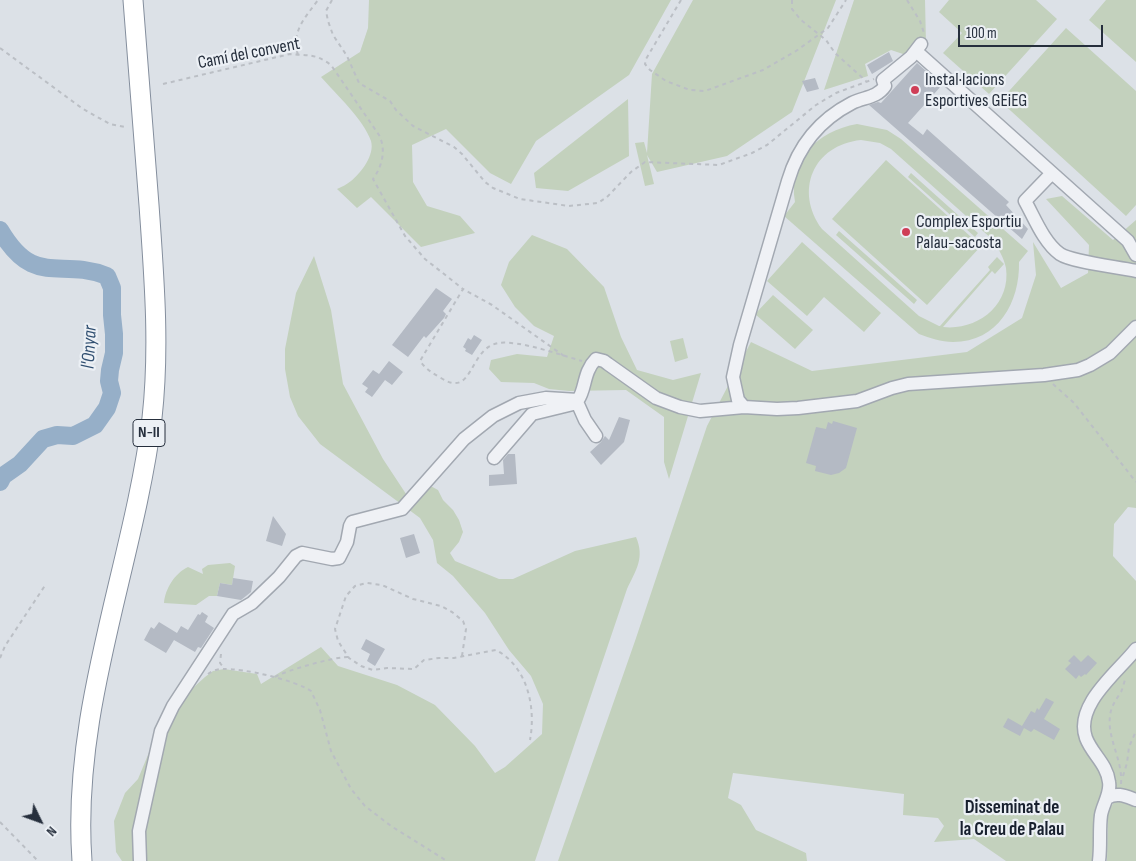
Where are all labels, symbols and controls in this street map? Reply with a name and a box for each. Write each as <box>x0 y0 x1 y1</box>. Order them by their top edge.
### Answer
scale bar <box>961 15 1106 47</box>
text: 100 m <box>966 24 997 43</box>
street label: Camí del convent <box>196 34 302 74</box>
place label: Instal·lacions Esportives GEiEG <box>925 69 1027 112</box>
marker: Instal·lacions Esportives GEiEG <box>909 84 921 96</box>
place label: Complex Esportiu Palau-sacosta <box>916 211 1022 253</box>
marker: Complex Esportiu Palau-sacosta <box>900 226 912 238</box>
water label: l'Onyar <box>77 325 103 369</box>
road number: N-II <box>133 419 165 446</box>
north arrow <box>15 796 65 846</box>
district label: Disseminat de la Creu de Palau <box>960 797 1064 841</box>
text: N <box>43 823 60 840</box>

